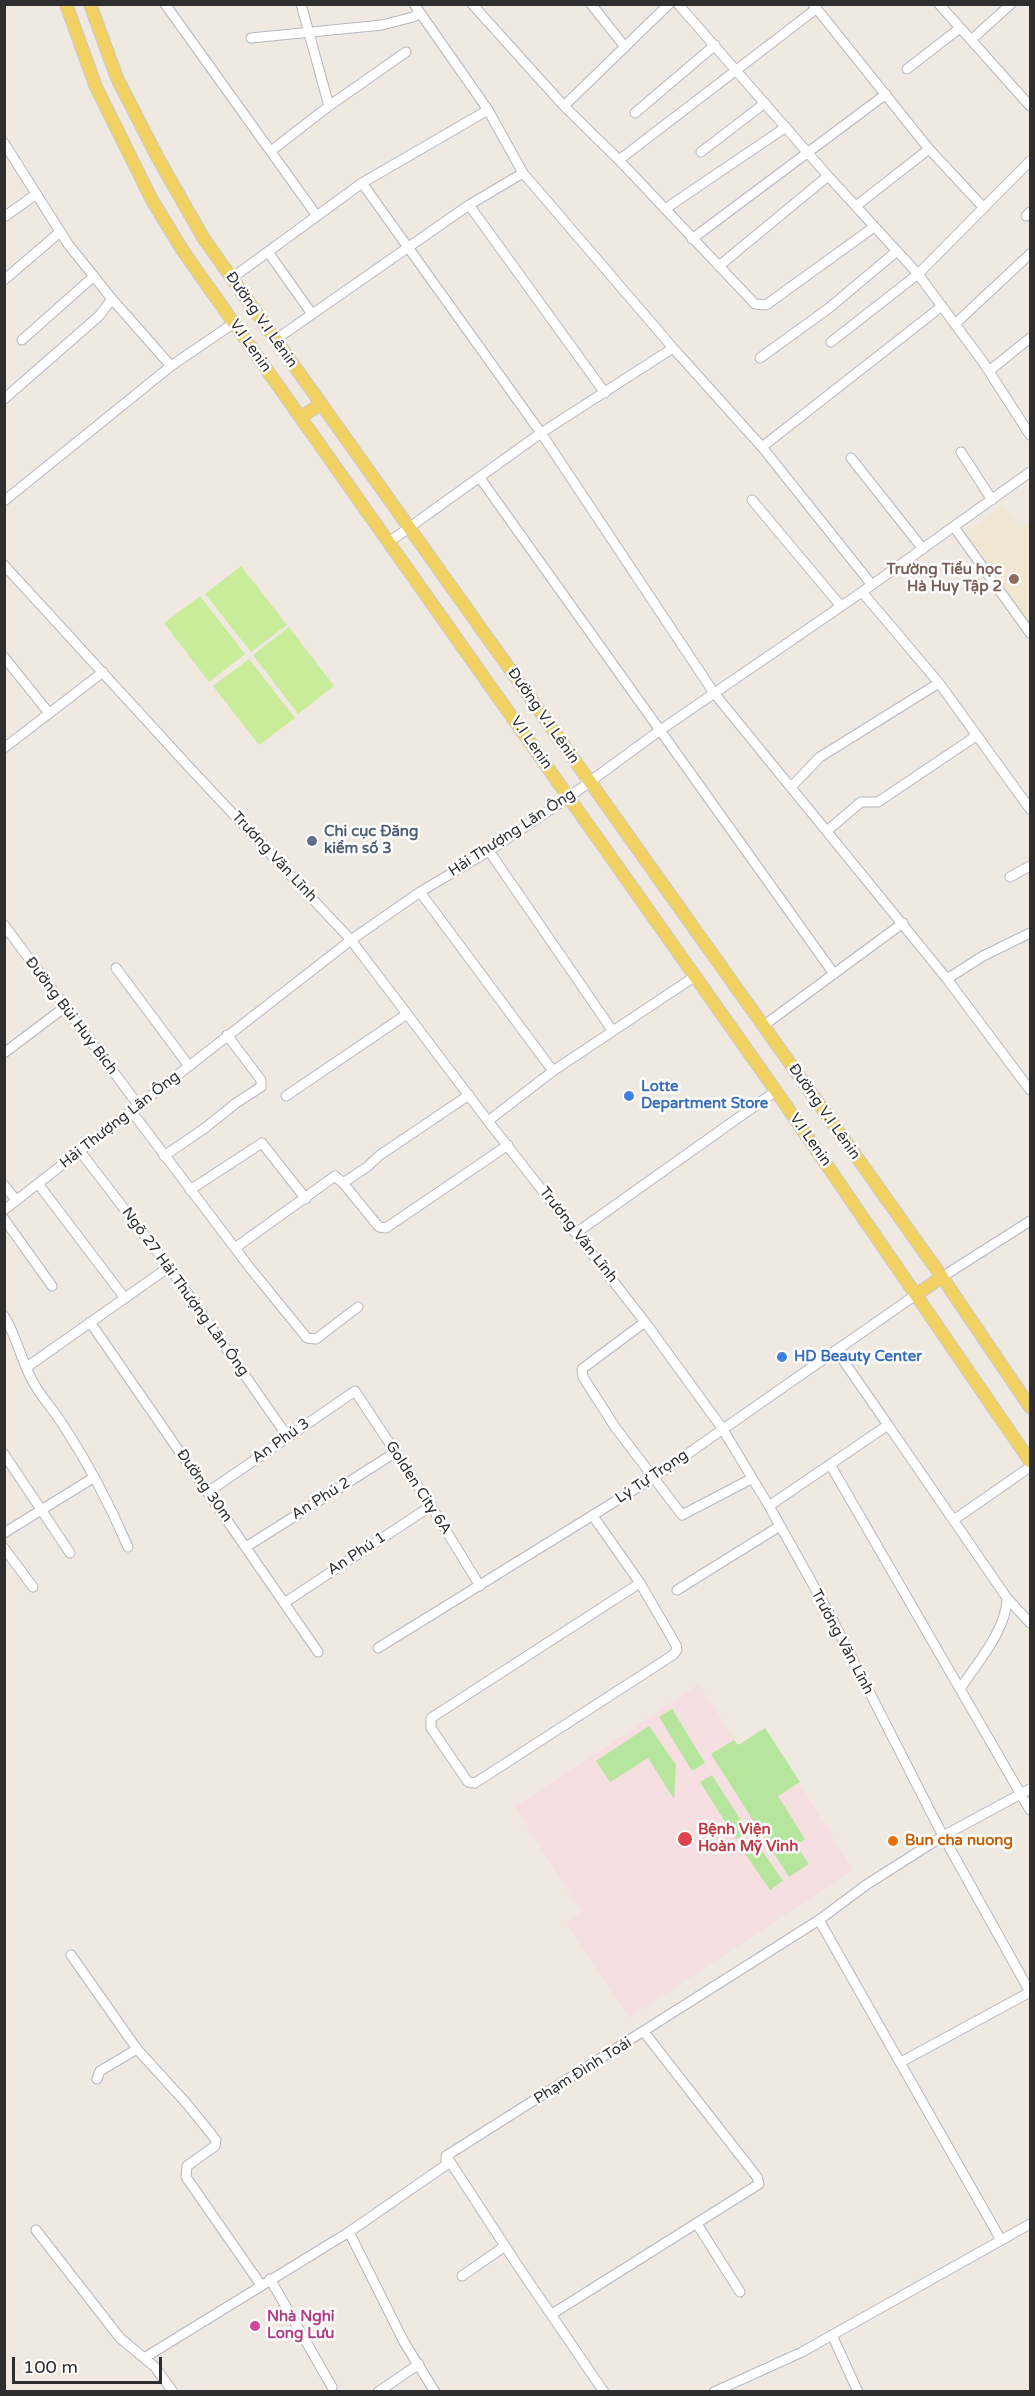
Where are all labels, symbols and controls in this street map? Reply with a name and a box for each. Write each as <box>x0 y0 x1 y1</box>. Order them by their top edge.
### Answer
street label: Đường V.I Lênin <box>221 269 301 371</box>
street label: V.I Lenin <box>225 316 275 376</box>
place label: Trường Tiểu học Hà Huy Tập 2 <box>887 561 1002 596</box>
marker: Trường Tiểu học Hà Huy Tập 2 <box>1007 572 1021 586</box>
street label: Đường V.I Lênin <box>503 665 583 767</box>
street label: V.I Lenin <box>506 713 556 773</box>
street label: Hải Thượng Lãn Ông <box>445 785 579 881</box>
street label: Trương Văn Lĩnh <box>228 808 320 906</box>
place label: Chi cục Đăng kiểm số 3 <box>324 823 418 858</box>
marker: Chi cục Đăng kiểm số 3 <box>305 834 319 848</box>
street label: Đường Bùi Huy Bích <box>21 954 121 1078</box>
street label: Đường V.I Lênin <box>784 1061 864 1163</box>
street label: Hải Thượng Lãn Ông <box>56 1068 184 1172</box>
place label: Lotte Department Store <box>641 1078 768 1113</box>
marker: Lotte Department Store <box>622 1089 636 1103</box>
street label: V.I Lenin <box>785 1110 835 1170</box>
street label: Trương Văn Lĩnh <box>535 1184 621 1286</box>
street label: Ngõ 27 Hải Thượng Lãn Ông <box>118 1204 252 1380</box>
place label: HD Beauty Center <box>794 1348 922 1366</box>
marker: HD Beauty Center <box>775 1350 789 1364</box>
street label: An Phú 3 <box>249 1415 313 1467</box>
street label: Golden City 6A <box>381 1438 455 1538</box>
street label: Đường 30m <box>172 1446 236 1526</box>
street label: Lý Tự Trọng <box>612 1446 692 1508</box>
street label: An Phú 2 <box>288 1474 354 1524</box>
street label: An Phú 1 <box>325 1529 389 1579</box>
street label: Trương Văn Lĩnh <box>807 1586 877 1698</box>
place label: Bệnh Viện Hoàn Mỹ Vinh <box>698 1821 798 1856</box>
marker: Bệnh Viện Hoàn Mỹ Vinh <box>676 1830 694 1848</box>
place label: Bun cha nuong <box>905 1832 1013 1850</box>
marker: Bun cha nuong <box>886 1834 900 1848</box>
street label: Phạm Đình Toái <box>531 2034 635 2108</box>
place label: Nhà Nghỉ Long Lưu <box>267 2308 335 2343</box>
marker: Nhà Nghỉ Long Lưu <box>248 2319 262 2333</box>
scale bar <box>15 2345 165 2383</box>
text: 100 m <box>23 2356 78 2378</box>

